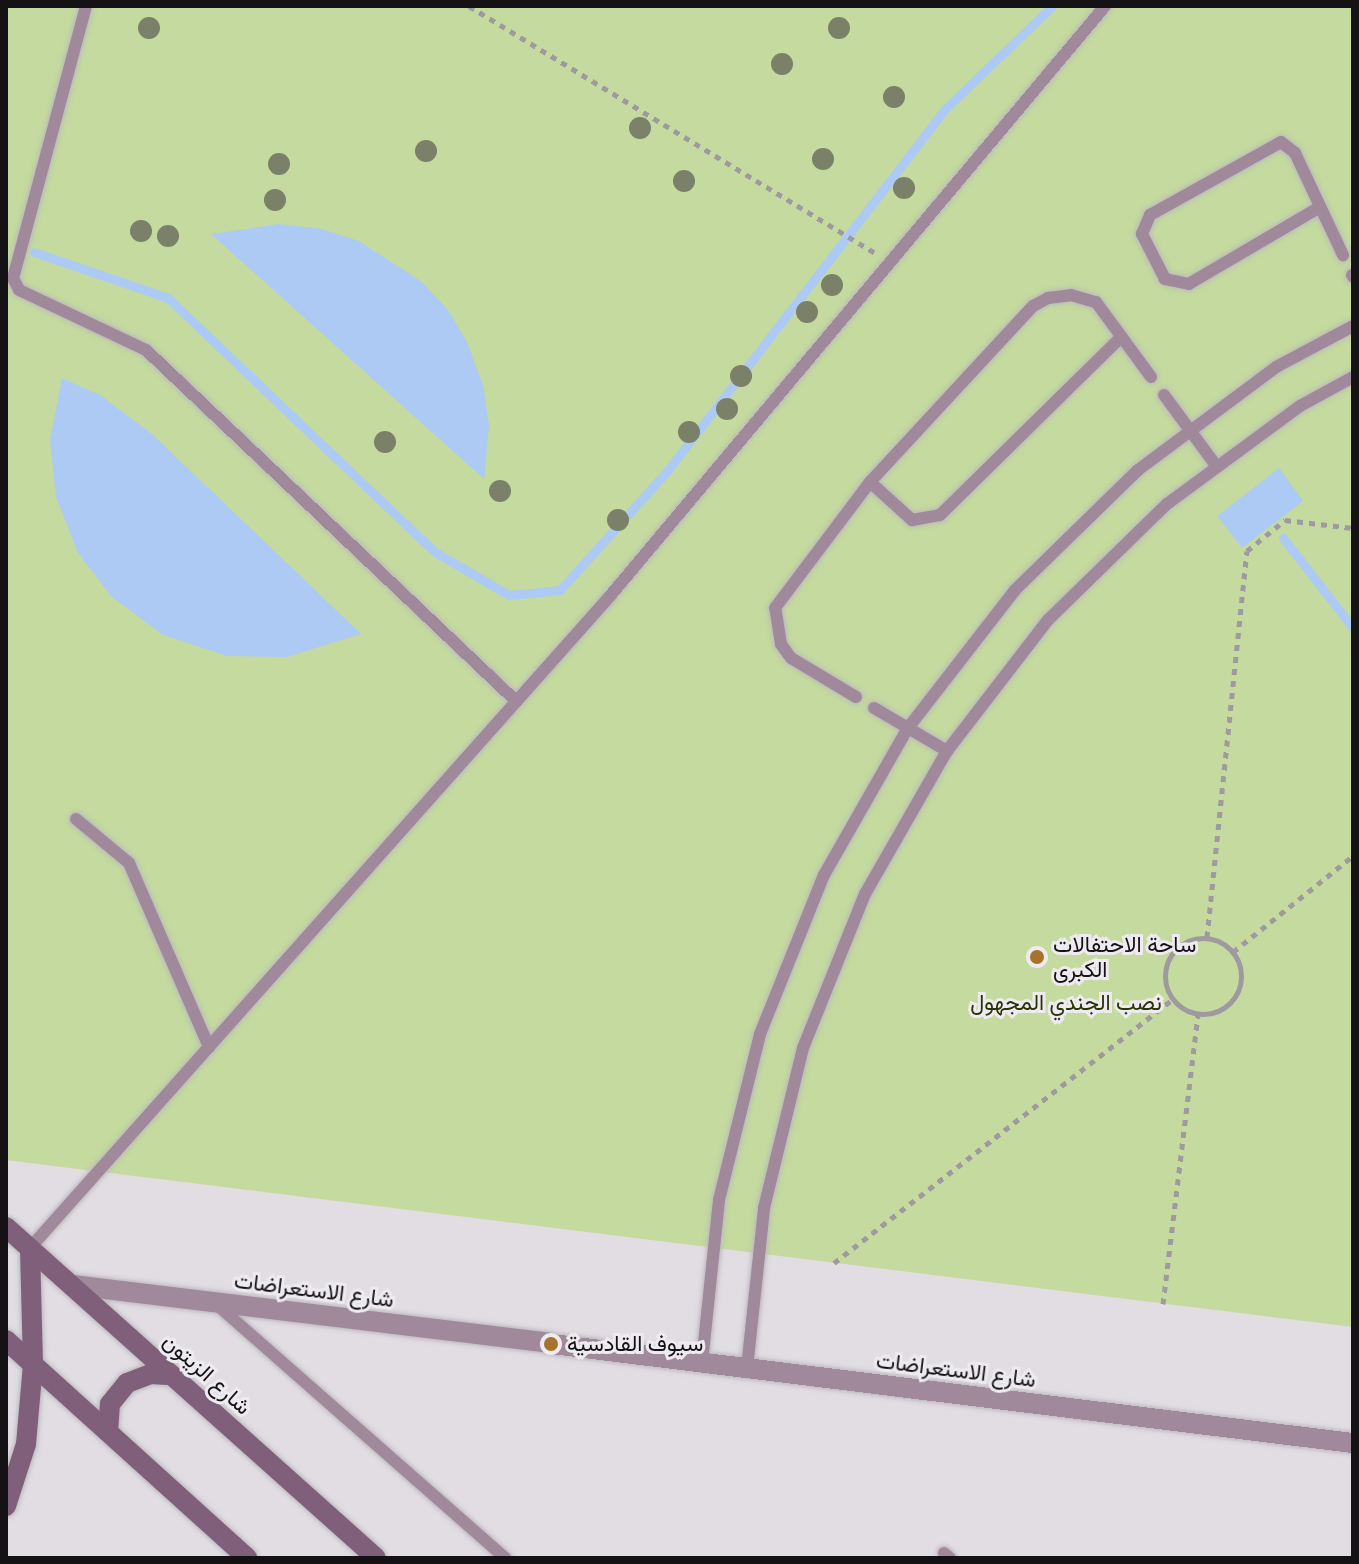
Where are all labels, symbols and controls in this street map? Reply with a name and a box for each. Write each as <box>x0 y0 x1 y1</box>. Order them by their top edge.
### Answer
place label: ساحة الاحتفالات الكبرى <box>1053 931 1196 982</box>
marker: ساحة الاحتفالات الكبرى <box>1028 948 1046 966</box>
park label: نصب الجندي المجهول <box>970 990 1162 1016</box>
street label: شارع الاستعراضات <box>233 1267 395 1313</box>
street label: شارع الزيتون <box>158 1328 256 1420</box>
place label: سيوف القادسية <box>567 1331 703 1357</box>
marker: سيوف القادسية <box>542 1335 560 1353</box>
street label: شارع الاستعراضات <box>875 1347 1037 1393</box>

